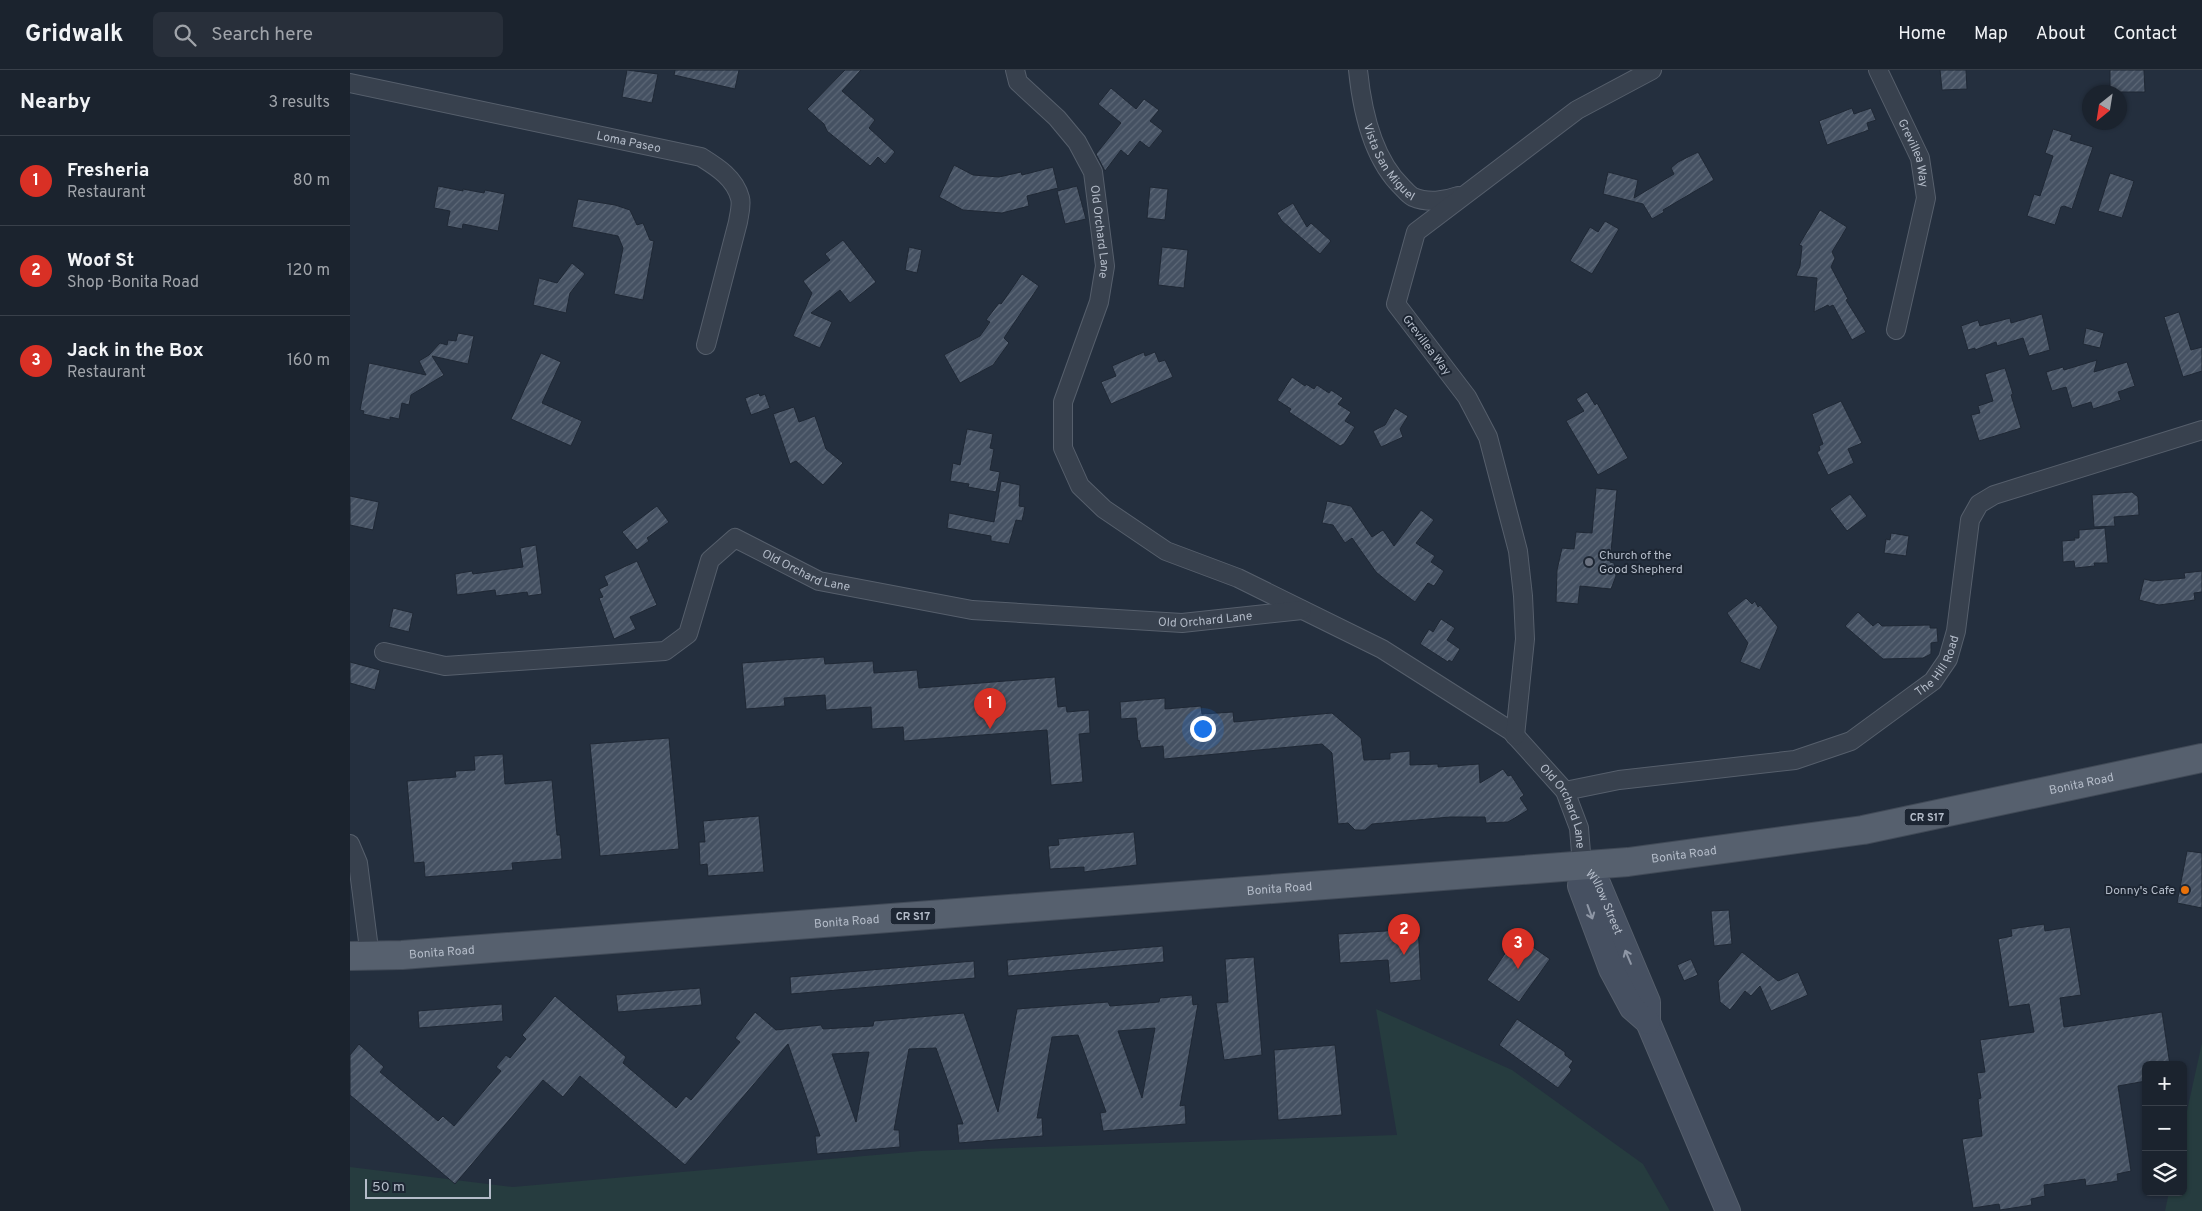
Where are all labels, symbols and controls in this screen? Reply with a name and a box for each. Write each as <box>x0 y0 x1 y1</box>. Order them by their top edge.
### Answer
search box <box>153 12 503 57</box>
text: Gridwalk <box>25 20 123 50</box>
icon: search <box>171 21 199 49</box>
text: Search here <box>211 23 313 47</box>
text: Home <box>1898 23 1946 46</box>
text: Map <box>1974 23 2008 46</box>
text: About <box>2036 23 2085 46</box>
text: Contact <box>2113 23 2177 46</box>
north arrow <box>2082 85 2127 130</box>
text: Nearby <box>20 89 91 116</box>
text: 3 results <box>268 93 330 113</box>
street label: Grevillea Way <box>1894 117 1931 189</box>
street label: Vista San Miguel <box>1359 122 1417 205</box>
street label: Loma Paseo <box>595 128 663 157</box>
text: Fresheria <box>67 159 149 183</box>
text: 1 <box>33 171 39 191</box>
text: 80 m <box>293 171 330 191</box>
text: Restaurant <box>67 183 146 203</box>
street label: Old Orchard Lane <box>1086 184 1112 280</box>
text: Woof St <box>67 249 134 273</box>
text: 2 <box>31 261 41 281</box>
text: 120 m <box>287 261 330 281</box>
text: Shop · Bonita Road <box>67 273 199 293</box>
street label: Grevillea Way <box>1398 312 1454 379</box>
text: Jack in the Box <box>67 339 204 363</box>
text: 3 <box>31 351 41 371</box>
text: 160 m <box>287 351 330 371</box>
text: Restaurant <box>67 363 146 383</box>
street label: Old Orchard Lane <box>759 546 851 596</box>
place label: Church of the Good Shepherd <box>1599 548 1683 578</box>
marker: Church of the Good Shepherd <box>1583 556 1595 568</box>
street label: Old Orchard Lane <box>1158 608 1253 632</box>
street label: The Hill Road <box>1912 634 1963 701</box>
pin: 1 <box>974 688 1006 729</box>
your location <box>1190 716 1216 742</box>
street label: Old Orchard Lane <box>1535 761 1588 849</box>
street label: Bonita Road <box>2048 770 2115 799</box>
road number: CR S17 <box>1904 809 1950 826</box>
street label: Bonita Road <box>1650 843 1718 868</box>
street label: Willow Street <box>1581 867 1626 937</box>
street label: Bonita Road <box>1246 879 1313 900</box>
place label: Donny's Cafe <box>2105 883 2175 899</box>
marker: Donny's Cafe <box>2179 884 2191 896</box>
one-way arrow <box>1586 904 1595 919</box>
road number: CR S17 <box>890 908 936 924</box>
street label: Bonita Road <box>813 912 880 933</box>
pin: 2 <box>1388 914 1420 955</box>
pin: 3 <box>1502 928 1534 969</box>
street label: Bonita Road <box>409 943 475 963</box>
one-way arrow <box>1623 950 1633 965</box>
map controls <box>2142 1061 2187 1196</box>
button: + <box>2142 1061 2187 1106</box>
button: − <box>2142 1106 2187 1151</box>
button: layers <box>2142 1151 2187 1196</box>
scale bar <box>365 1176 491 1199</box>
text: 50 m <box>372 1179 405 1196</box>

